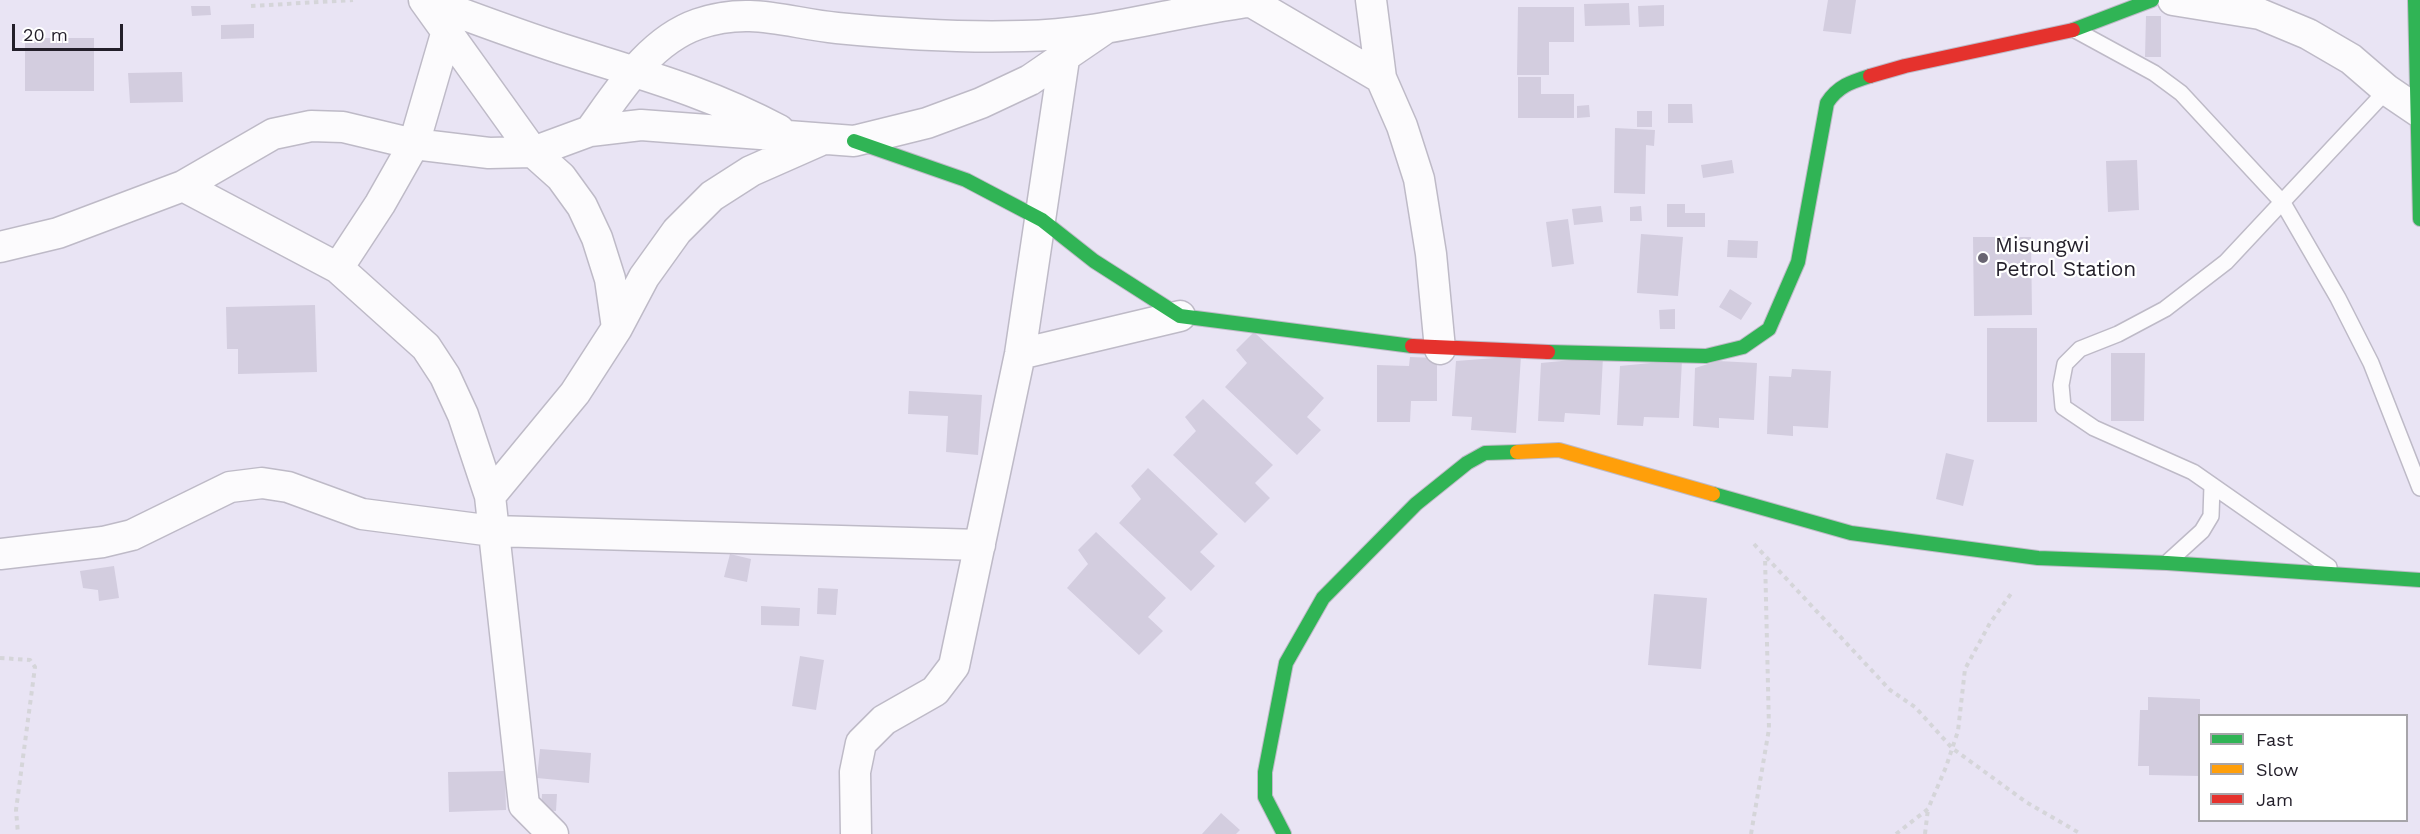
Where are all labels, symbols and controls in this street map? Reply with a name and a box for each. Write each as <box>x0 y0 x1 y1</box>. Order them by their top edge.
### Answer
scale bar <box>15 12 126 50</box>
text: 20 m <box>23 24 68 45</box>
place label: Misungwi Petrol Station <box>1995 233 2136 283</box>
marker: Misungwi Petrol Station <box>1976 251 1990 265</box>
legend <box>2198 714 2408 822</box>
text: Fast <box>2256 729 2293 750</box>
text: Slow <box>2256 759 2299 780</box>
text: Jam <box>2256 789 2293 810</box>

